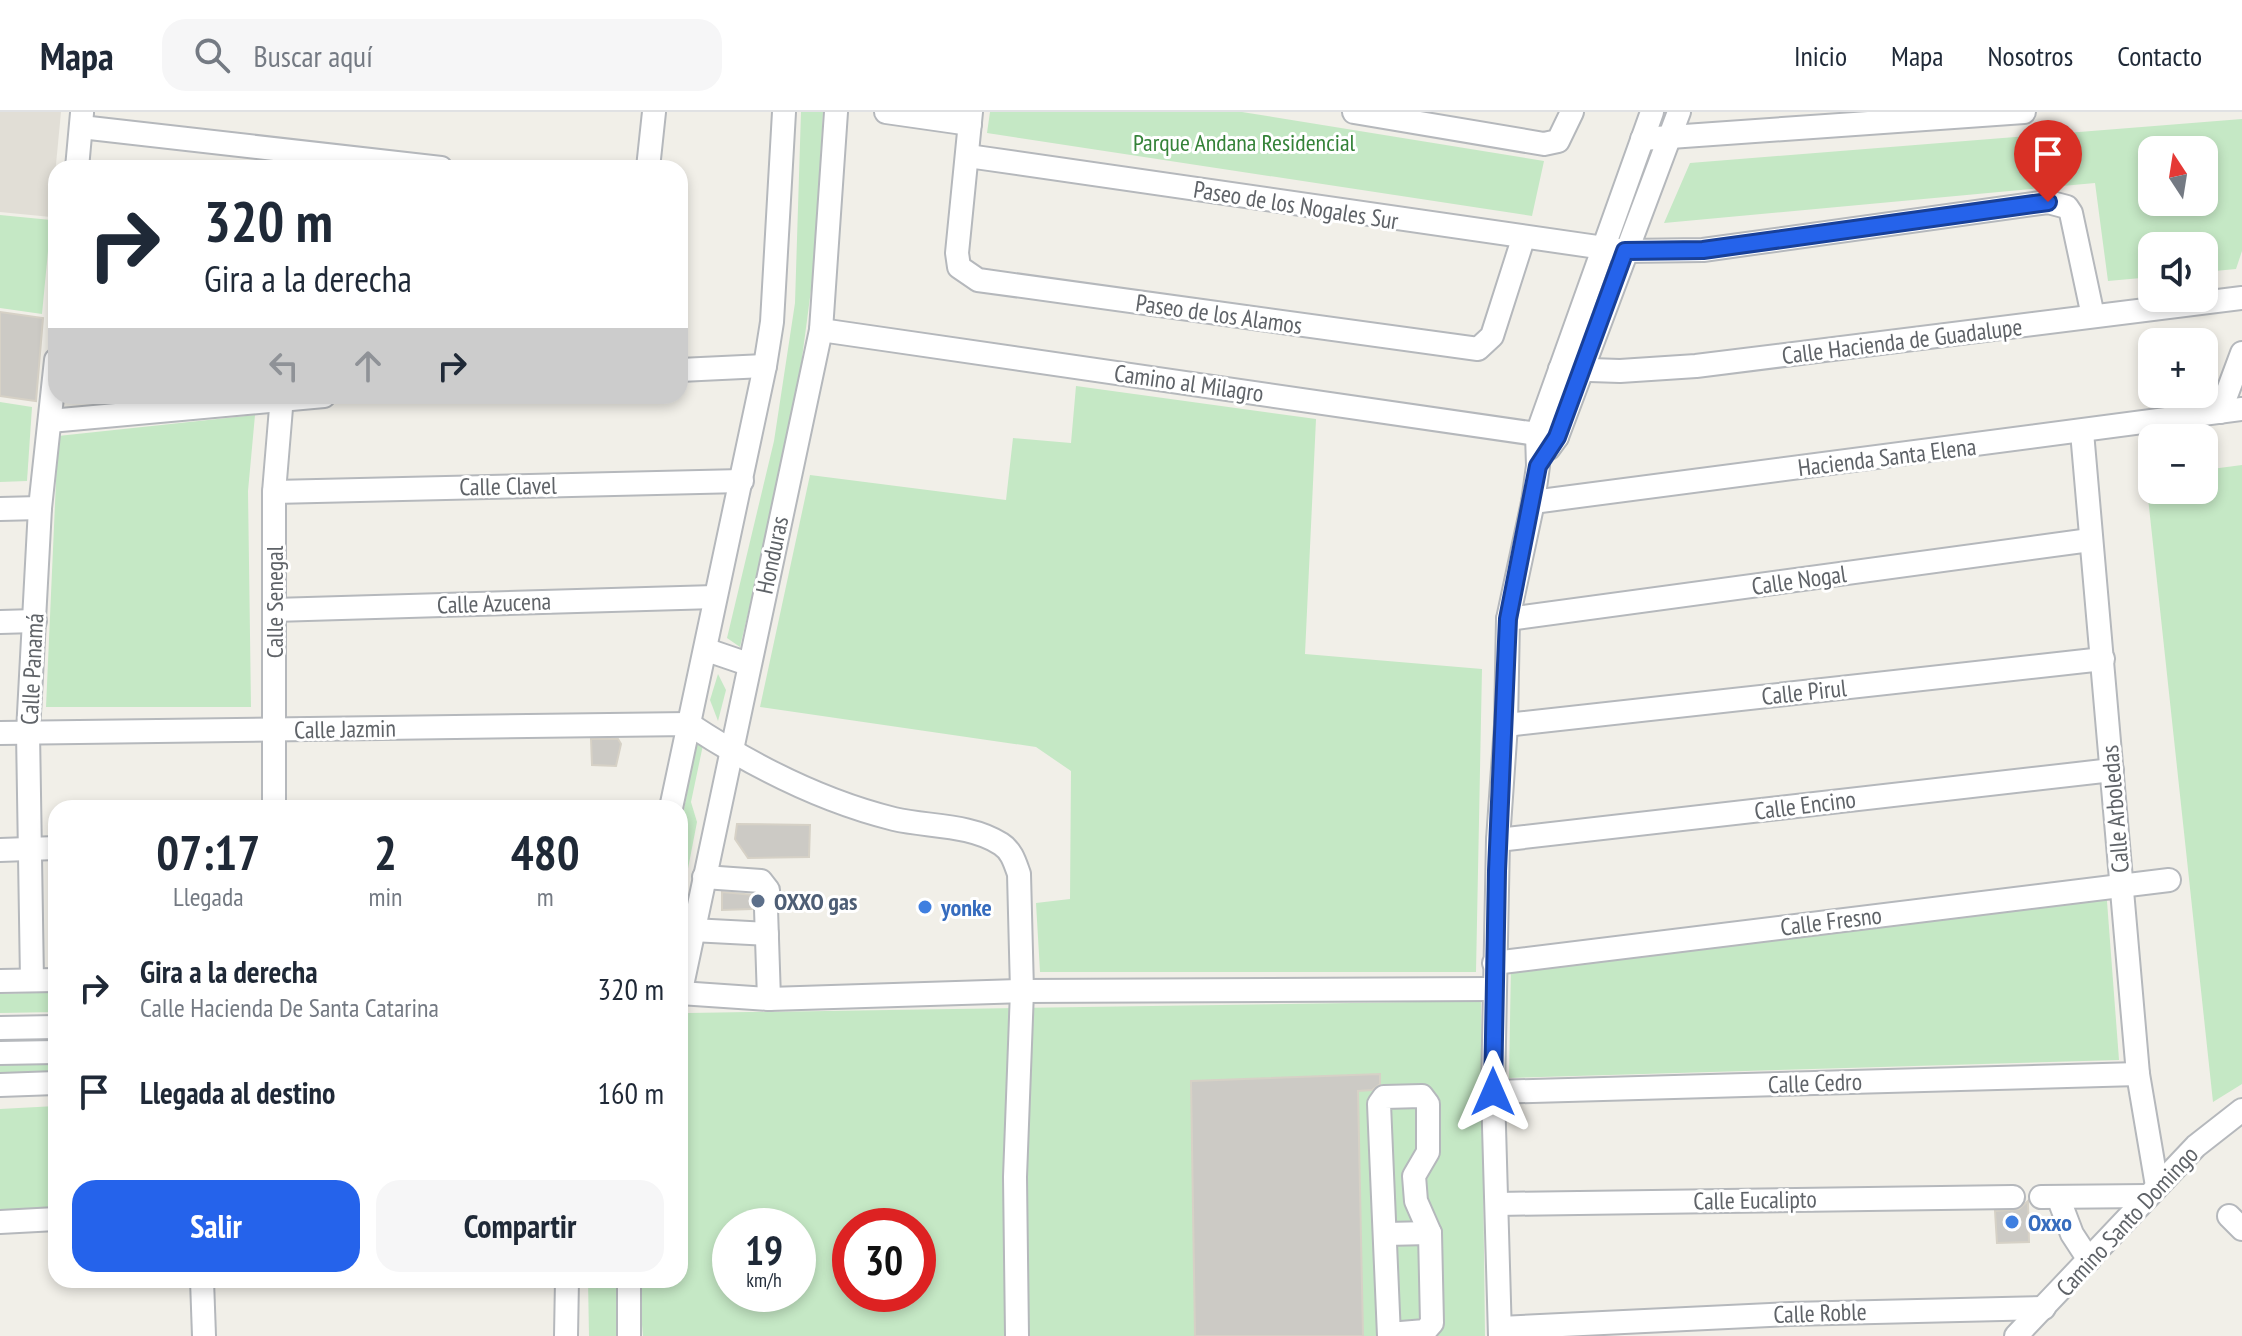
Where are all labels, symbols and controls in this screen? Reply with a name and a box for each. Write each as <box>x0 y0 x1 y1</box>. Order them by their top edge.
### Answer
search box <box>162 19 722 91</box>
text: Mapa <box>40 31 114 80</box>
icon: search <box>190 33 234 77</box>
text: Buscar aquí <box>254 36 373 75</box>
text: Inicio <box>1794 37 1847 74</box>
text: Mapa <box>1891 37 1943 74</box>
text: Nosotros <box>1987 37 2073 74</box>
text: Contacto <box>2117 37 2202 74</box>
pin <box>2014 120 2082 202</box>
park label: Parque Andana Residencial <box>1133 127 1355 158</box>
icon: arrive <box>2026 132 2070 176</box>
north arrow <box>2138 136 2218 216</box>
map controls <box>2138 136 2218 504</box>
street label: Paseo de los Nogales Sur <box>1191 174 1401 237</box>
text: 320 m <box>204 185 333 257</box>
icon: right <box>72 192 176 296</box>
button: sound <box>2138 232 2218 312</box>
text: Gira a la derecha <box>204 255 412 302</box>
street label: Paseo de los Alamos <box>1134 287 1304 341</box>
street label: Calle Hacienda de Guadalupe <box>1780 311 2024 371</box>
button: + <box>2138 328 2218 408</box>
icon: left <box>262 344 306 388</box>
icon: ahead <box>346 344 390 388</box>
icon: right <box>430 344 474 388</box>
street label: Camino al Milagro <box>1112 357 1266 409</box>
button: − <box>2138 424 2218 504</box>
street label: Hacienda Santa Elena <box>1796 431 1978 483</box>
street label: Calle Clavel <box>459 470 557 502</box>
street label: Honduras <box>749 513 795 597</box>
street label: Calle Senegal <box>259 545 290 658</box>
street label: Calle Nogal <box>1750 558 1849 602</box>
street label: Calle Azucena <box>436 586 552 620</box>
street label: Calle Panamá <box>14 612 50 726</box>
street label: Calle Pirul <box>1760 672 1848 712</box>
street label: Calle Jazmin <box>294 713 396 745</box>
street label: Calle Arboledas <box>2094 744 2136 874</box>
street label: Calle Encino <box>1753 783 1857 827</box>
text: 07:17 <box>156 821 260 883</box>
text: 2 <box>374 821 397 883</box>
text: 480 <box>511 821 580 883</box>
text: Llegada <box>173 880 244 913</box>
text: min <box>368 880 402 913</box>
text: m <box>537 880 554 913</box>
place label: OXXO gas <box>774 886 857 917</box>
marker: OXXO gas <box>749 892 767 910</box>
place label: yonke <box>940 892 992 923</box>
marker: yonke <box>916 898 934 916</box>
street label: Calle Fresno <box>1779 899 1883 943</box>
text: Gira a la derecha <box>140 952 318 991</box>
icon: right <box>72 966 116 1010</box>
text: 320 m <box>598 969 664 1008</box>
text: Calle Hacienda De Santa Catarina <box>140 991 439 1024</box>
position arrow <box>1451 1050 1535 1134</box>
street label: Calle Cedro <box>1767 1066 1863 1100</box>
icon: arrive <box>72 1070 116 1114</box>
text: Llegada al destino <box>140 1073 335 1112</box>
text: 160 m <box>598 1073 664 1112</box>
street label: Camino Santo Domingo <box>2049 1139 2205 1303</box>
button: Salir <box>72 1180 360 1272</box>
button: Compartir <box>376 1180 664 1272</box>
street label: Calle Eucalipto <box>1693 1183 1817 1217</box>
place label: Oxxo <box>2028 1207 2072 1238</box>
speed limit sign: 30 <box>832 1208 936 1312</box>
marker: Oxxo <box>2003 1213 2021 1231</box>
text: 19 <box>745 1224 783 1276</box>
text: km/h <box>746 1267 782 1293</box>
street label: Calle Roble <box>1773 1296 1867 1330</box>

